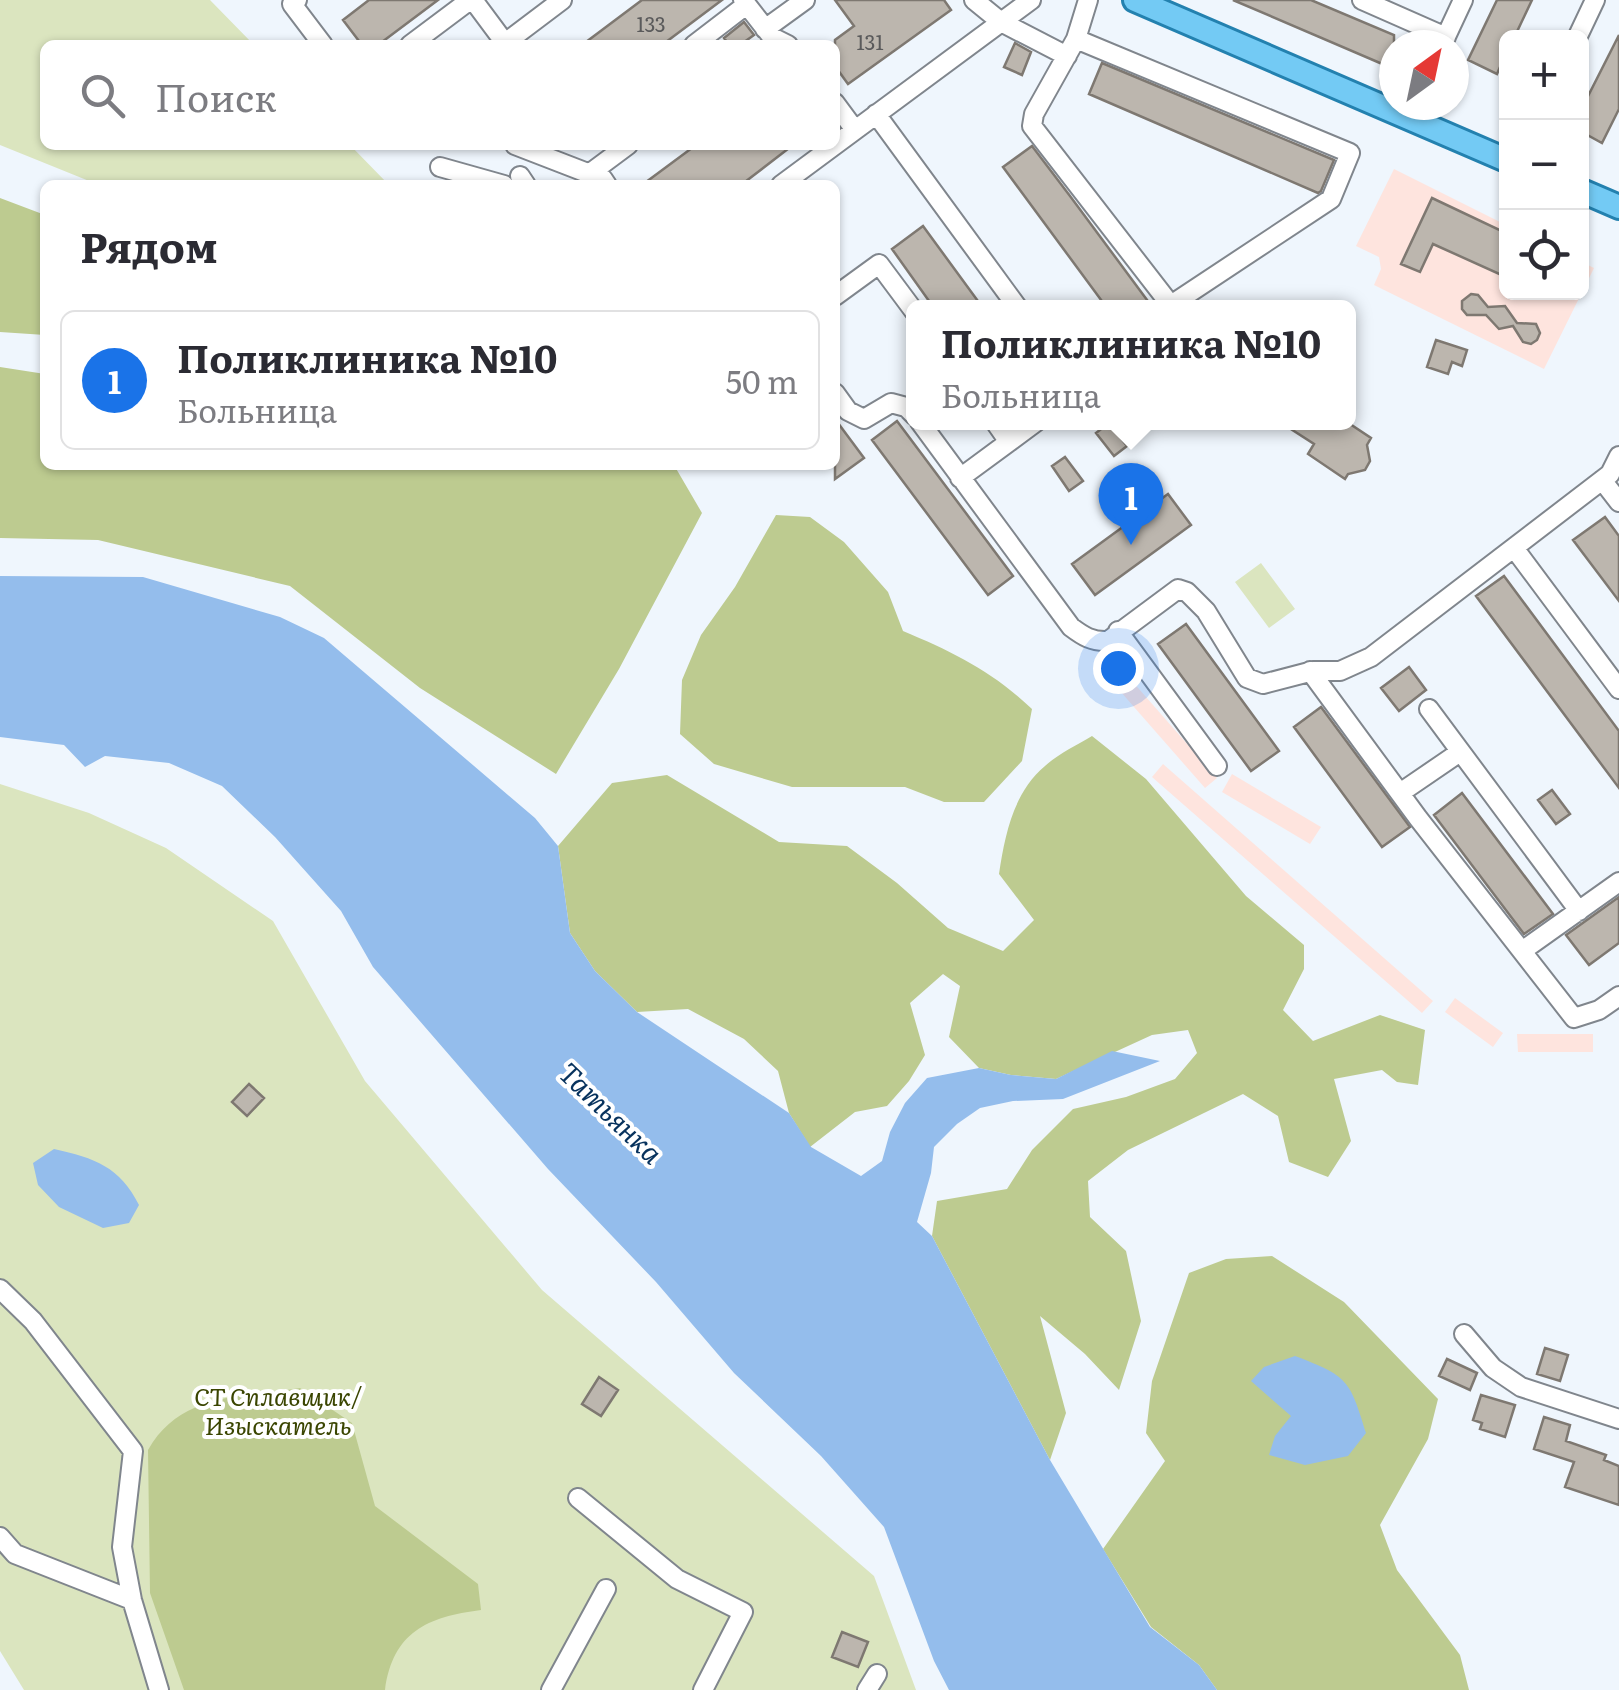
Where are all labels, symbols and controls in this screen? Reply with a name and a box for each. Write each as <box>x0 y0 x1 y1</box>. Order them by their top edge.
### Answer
house number: 133 <box>636 8 666 38</box>
house number: 131 <box>856 26 884 56</box>
north arrow <box>1379 30 1469 120</box>
map controls <box>1499 30 1589 300</box>
button: + <box>1499 30 1589 120</box>
search box <box>40 40 840 150</box>
text: Поиск <box>155 67 277 124</box>
icon: search <box>75 68 130 123</box>
button: − <box>1499 120 1589 210</box>
button: locate <box>1499 210 1589 300</box>
text: Рядом <box>80 214 218 276</box>
popup <box>906 300 1356 430</box>
text: Поликлиника №10 <box>941 313 1321 370</box>
text: Поликлиника №10 <box>177 328 557 385</box>
text: 1 <box>108 356 121 404</box>
text: 50 m <box>726 356 798 404</box>
text: Больница <box>941 370 1101 418</box>
text: Больница <box>177 385 337 433</box>
pin: 1 <box>1098 462 1164 545</box>
your location <box>1093 643 1144 694</box>
water label: Татьянка <box>551 1052 673 1172</box>
park label: СТ Сплавщик/ Изыскатель <box>194 1377 363 1443</box>

